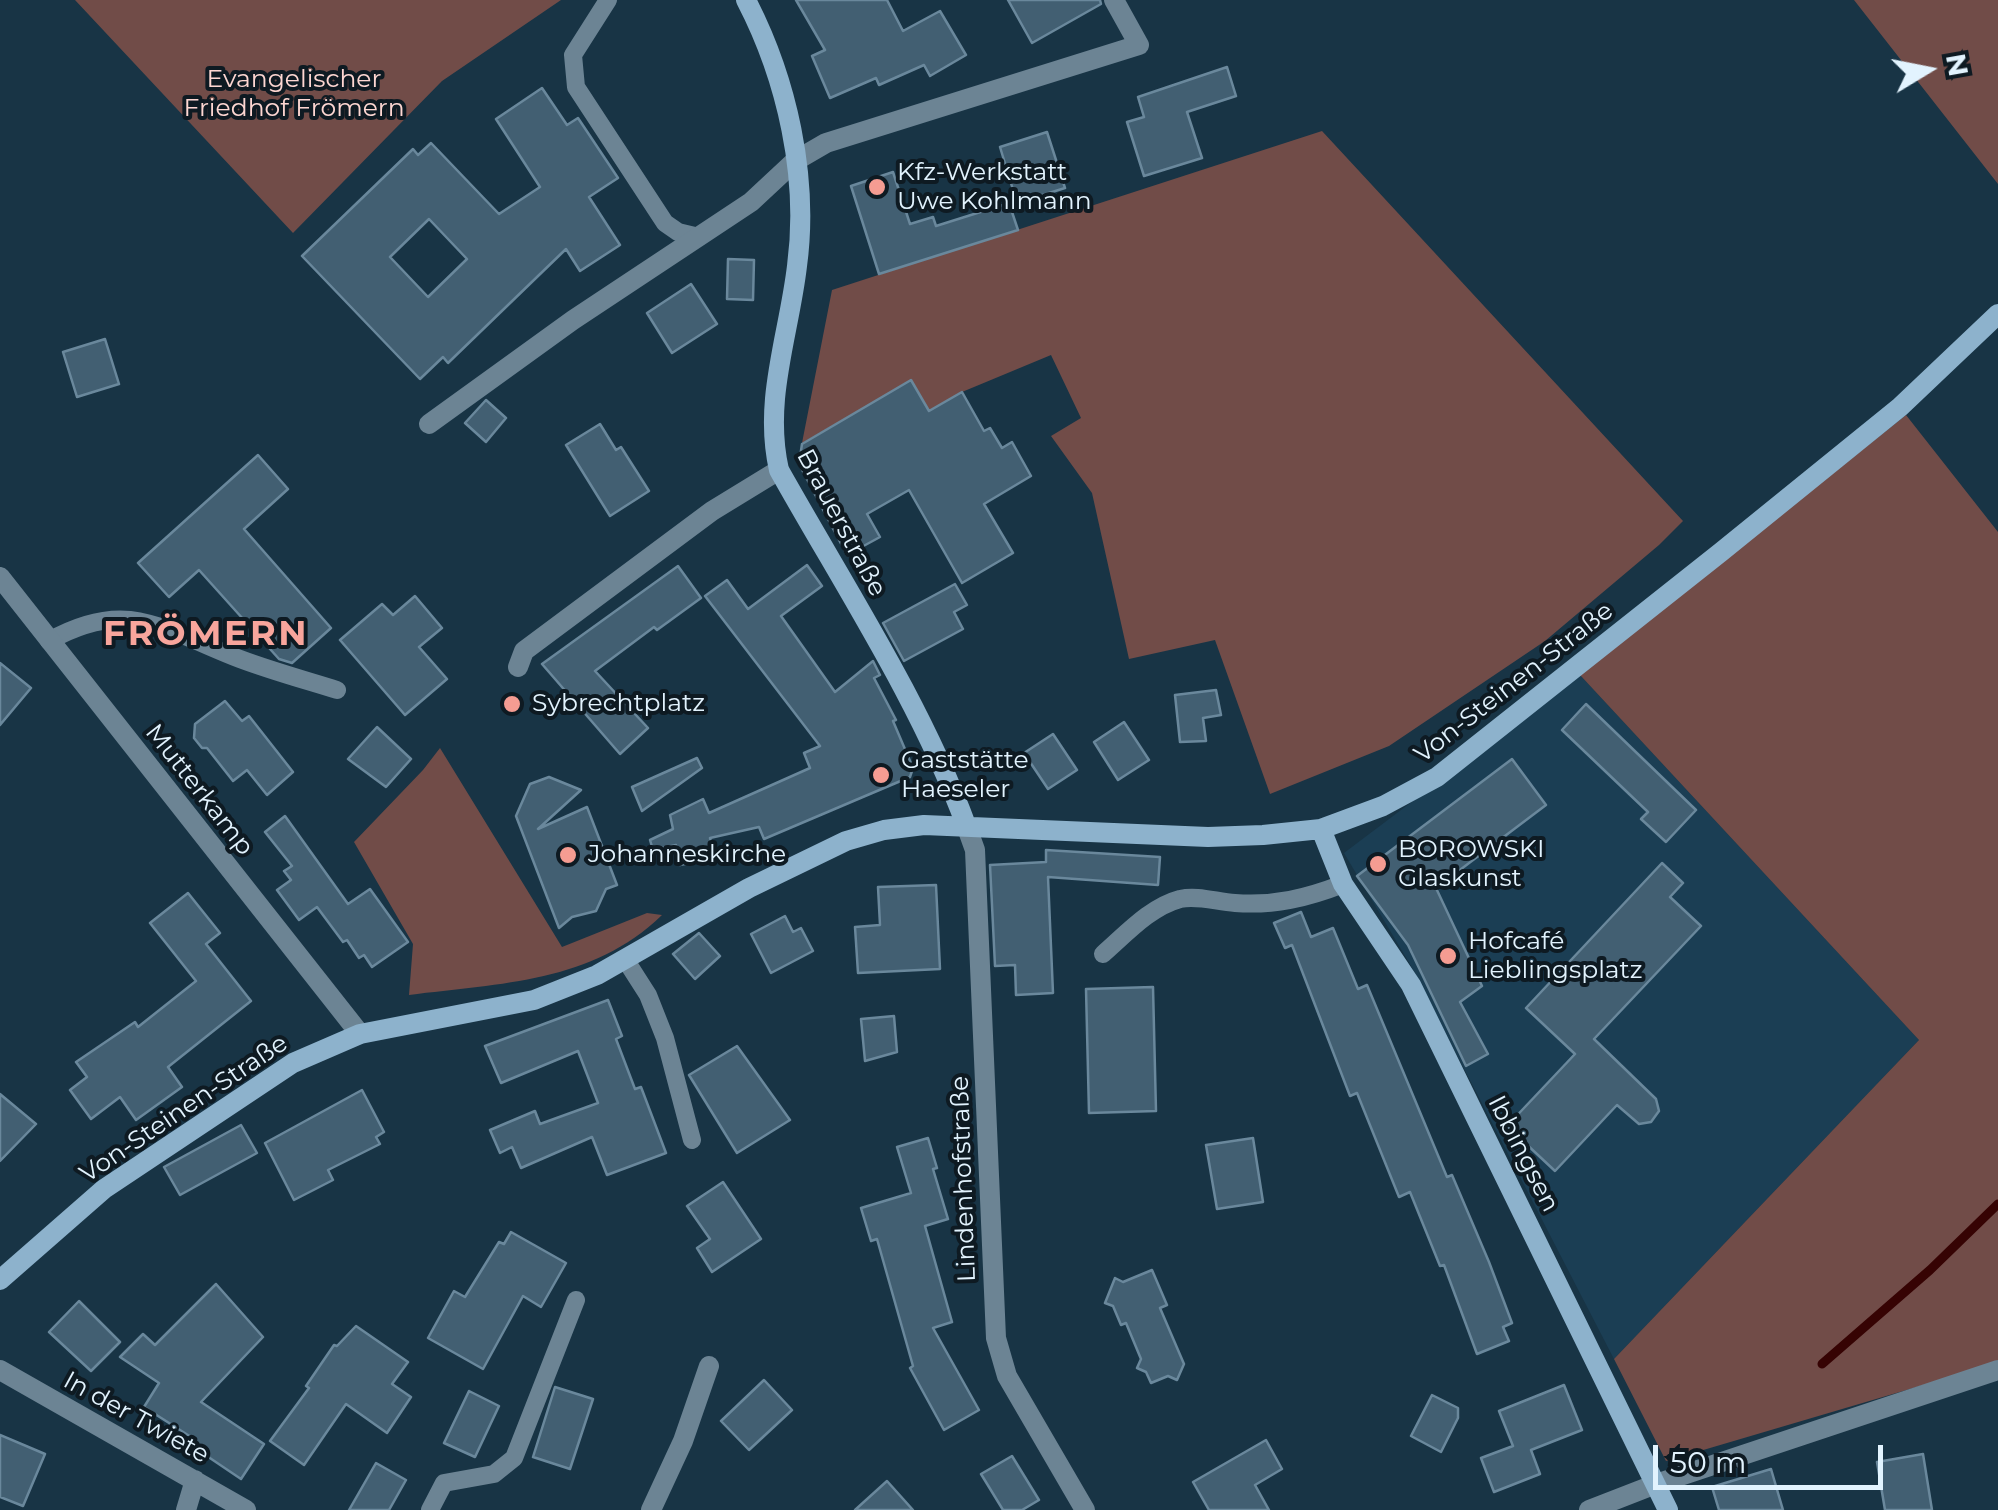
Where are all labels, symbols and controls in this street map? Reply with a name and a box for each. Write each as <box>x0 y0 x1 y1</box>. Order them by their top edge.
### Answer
north arrow <box>1878 20 1978 120</box>
text: N <box>1939 51 1976 79</box>
park label: Evangelischer Friedhof Frömern <box>183 65 405 124</box>
place label: Kfz-Werkstatt Uwe Kohlmann <box>897 158 1092 217</box>
marker: Kfz-Werkstatt Uwe Kohlmann <box>866 176 888 198</box>
street label: Brauerstraße <box>790 444 892 602</box>
street label: Von-Steinen-Straße <box>1409 596 1619 770</box>
district label: FRÖMERN <box>103 614 309 656</box>
place label: Sybrechtplatz <box>532 689 705 719</box>
marker: Sybrechtplatz <box>501 693 523 715</box>
street label: Mutterkamp <box>139 719 259 861</box>
place label: Gaststätte Haeseler <box>901 746 1029 805</box>
marker: Gaststätte Haeseler <box>870 764 892 786</box>
place label: BOROWSKI Glaskunst <box>1398 835 1544 894</box>
place label: Johanneskirche <box>588 840 786 870</box>
marker: Johanneskirche <box>557 844 579 866</box>
marker: BOROWSKI Glaskunst <box>1367 853 1389 875</box>
place label: Hofcafé Lieblingsplatz <box>1468 927 1643 986</box>
marker: Hofcafé Lieblingsplatz <box>1437 945 1459 967</box>
street label: Von-Steinen-Straße <box>75 1028 293 1190</box>
street label: Lindenhofstraße <box>945 1075 983 1283</box>
street label: Ibbingsen <box>1481 1091 1565 1217</box>
street label: In der Twiete <box>58 1366 214 1470</box>
scale bar <box>1658 1425 1888 1487</box>
text: 50 m <box>1670 1444 1747 1481</box>

